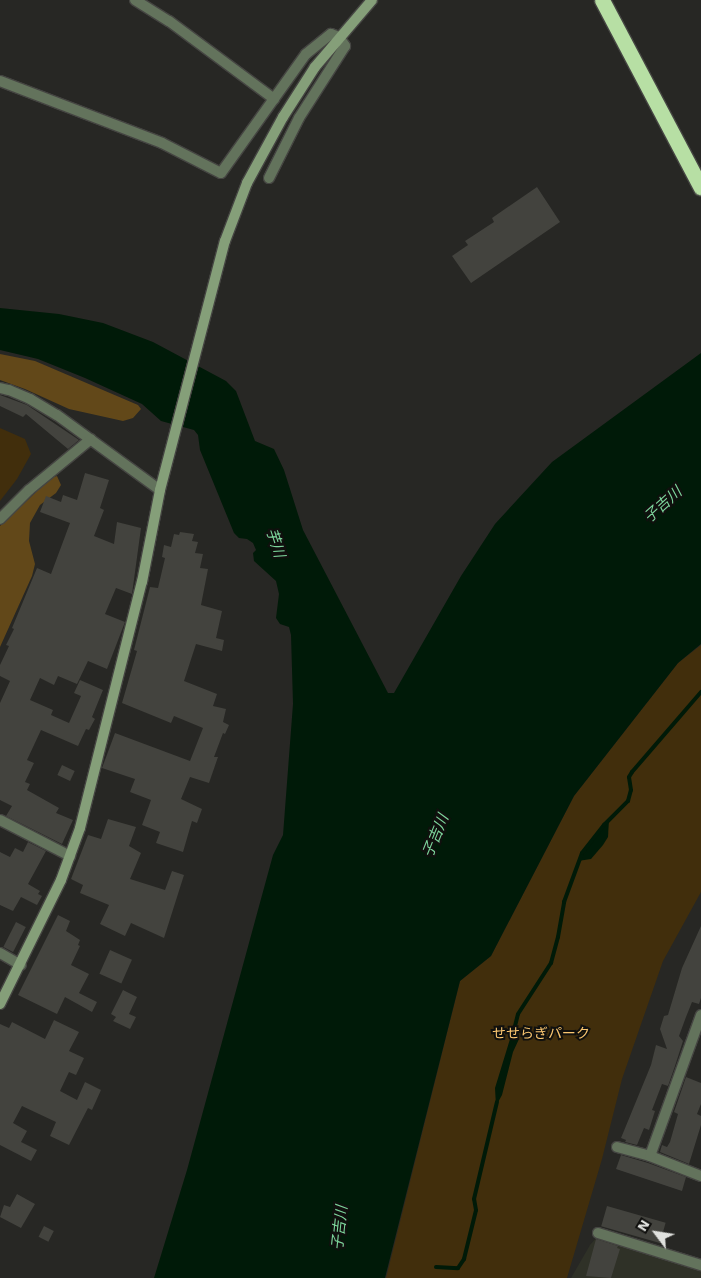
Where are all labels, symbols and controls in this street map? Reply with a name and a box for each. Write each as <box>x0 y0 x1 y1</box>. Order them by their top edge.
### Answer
water label: 子吉川 <box>640 483 686 527</box>
water label: 芋川 <box>262 526 288 560</box>
water label: 子吉川 <box>419 812 453 860</box>
park label: せせらぎパーク <box>492 1025 590 1041</box>
water label: 子吉川 <box>329 1205 351 1251</box>
north arrow <box>631 1208 681 1258</box>
text: N <box>634 1217 653 1234</box>

